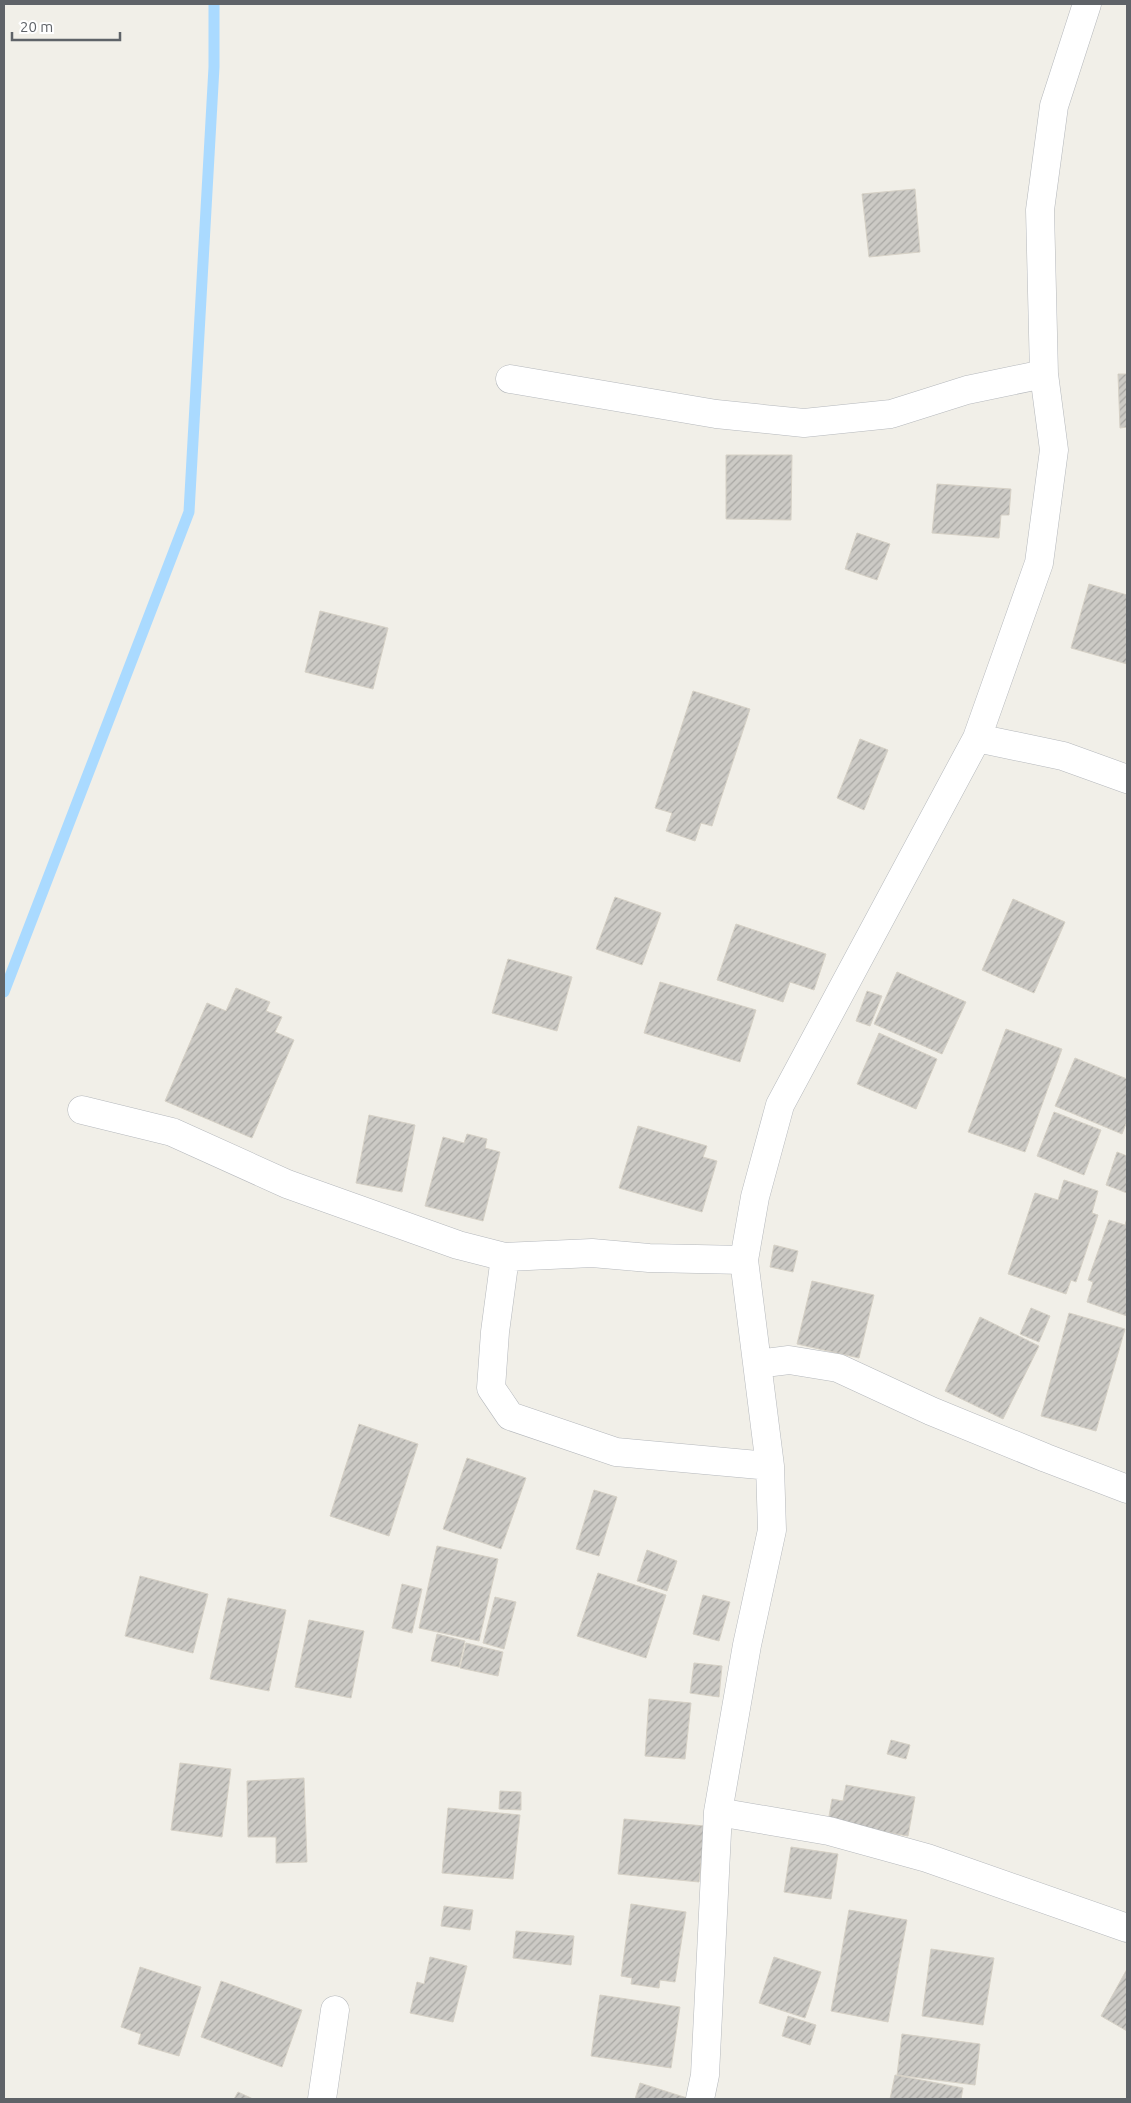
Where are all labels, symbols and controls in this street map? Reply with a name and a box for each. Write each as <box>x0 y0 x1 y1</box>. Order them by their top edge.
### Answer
scale bar <box>12 10 120 42</box>
text: 20 m <box>20 18 53 35</box>

